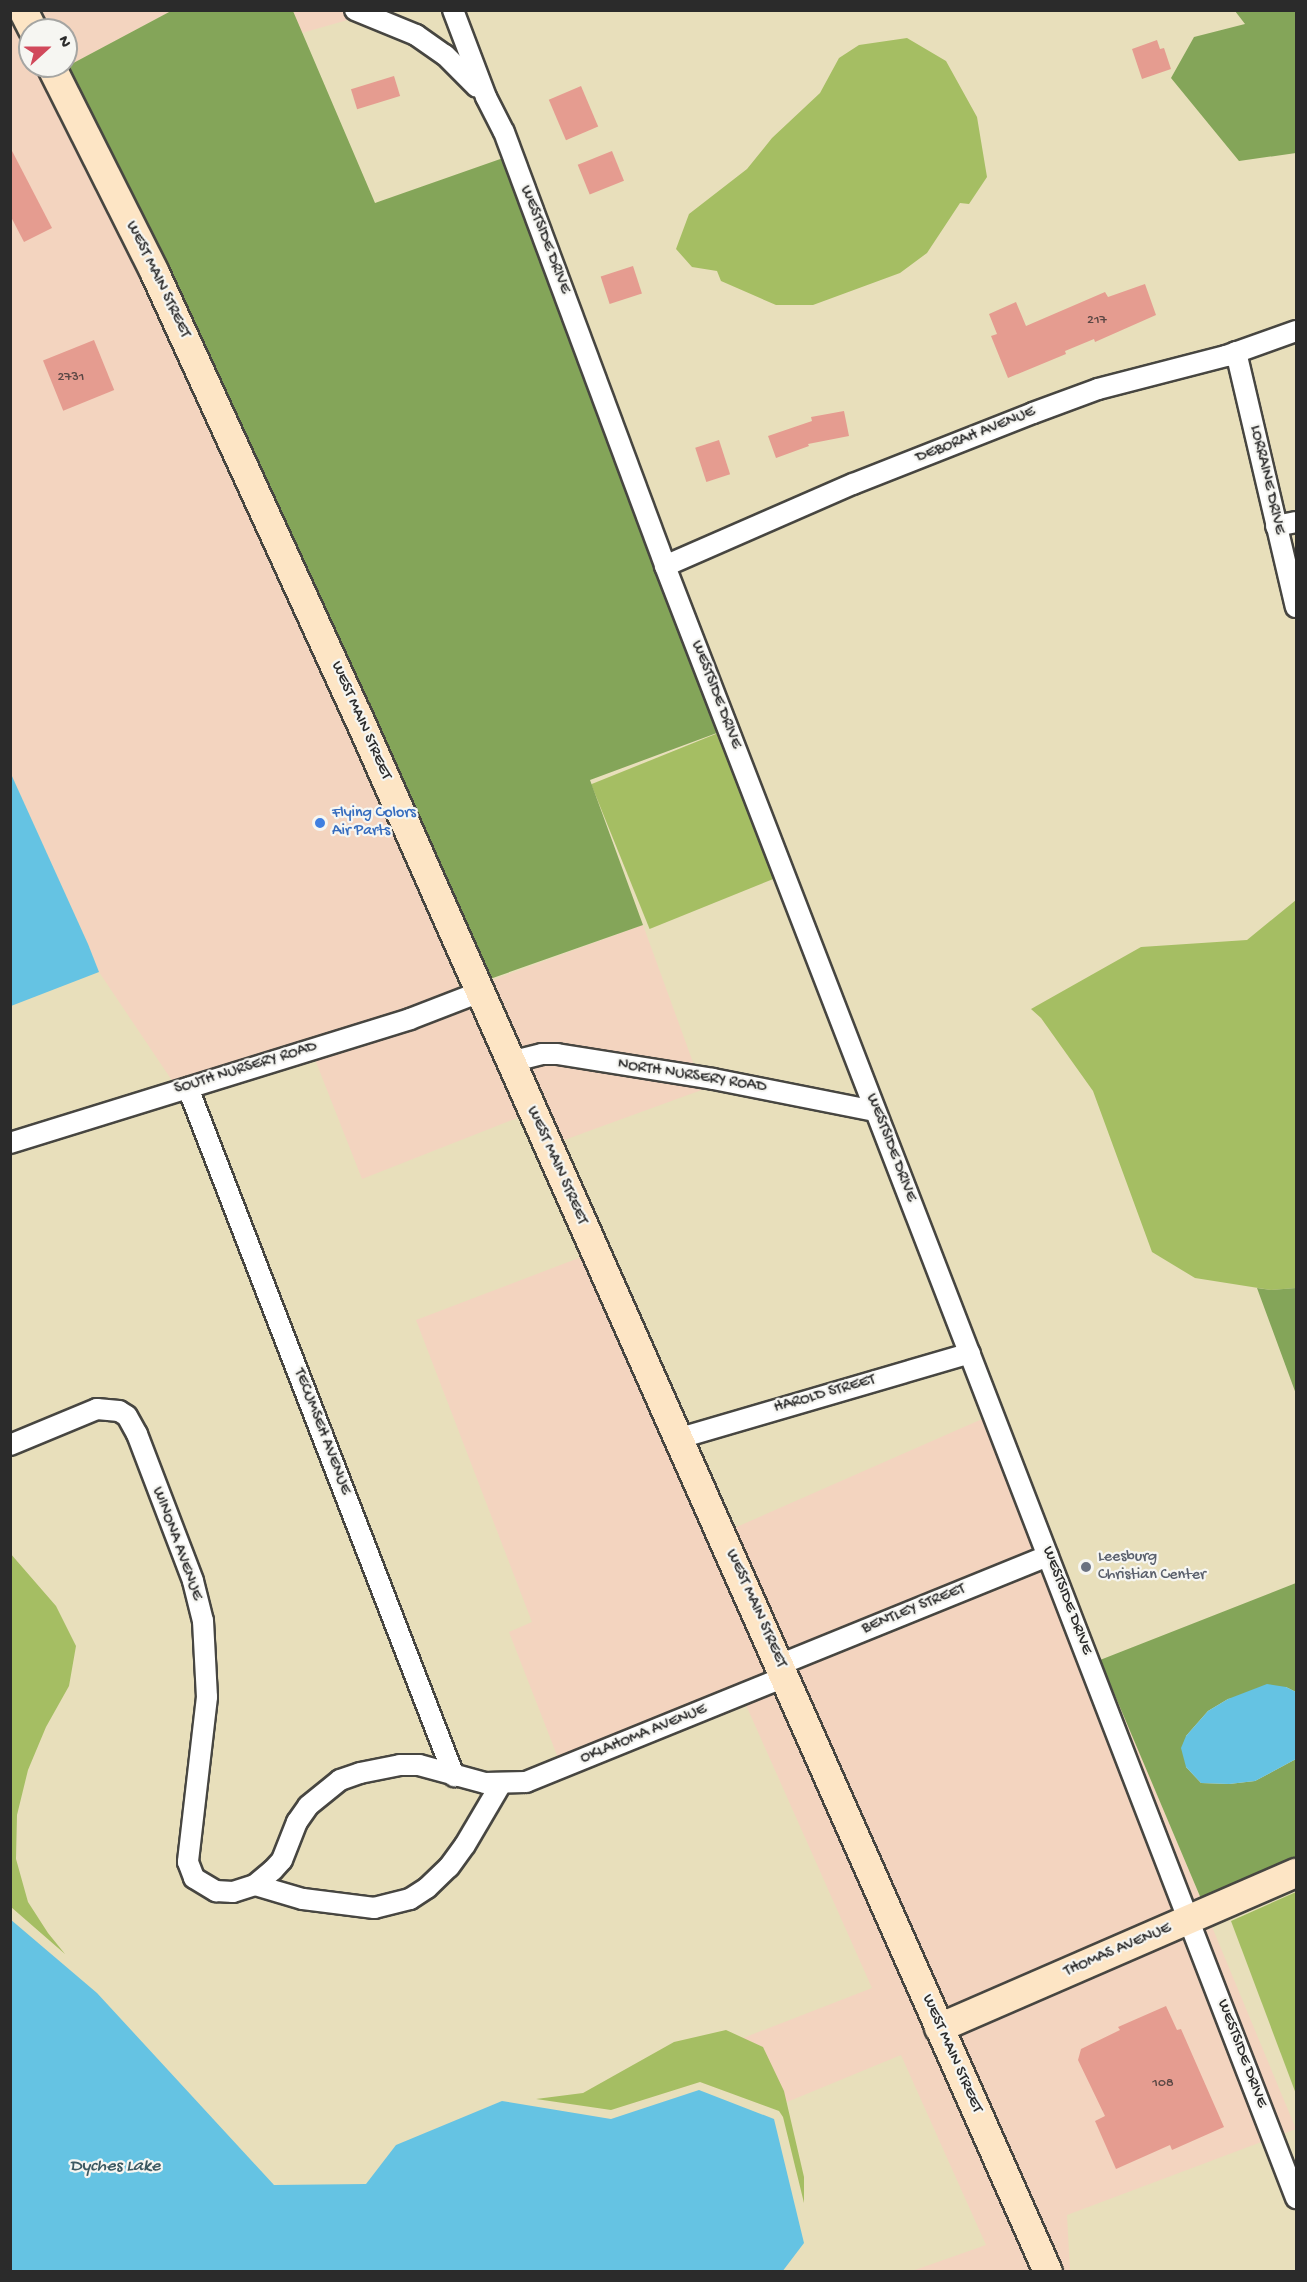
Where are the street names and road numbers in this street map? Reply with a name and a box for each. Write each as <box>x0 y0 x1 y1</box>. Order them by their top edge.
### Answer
street label: WESTSIDE DRIVE <box>515 183 573 297</box>
street label: WEST MAIN STREET <box>120 218 194 342</box>
street label: DEBORAH AVENUE <box>914 403 1038 469</box>
street label: LORRAINE DRIVE <box>1244 424 1288 536</box>
street label: WESTSIDE DRIVE <box>686 638 744 752</box>
street label: WEST MAIN STREET <box>325 659 395 783</box>
street label: SOUTH NURSERY ROAD <box>172 1038 320 1100</box>
street label: NORTH NURSERY ROAD <box>616 1056 768 1098</box>
street label: WESTSIDE DRIVE <box>861 1091 919 1205</box>
street label: WEST MAIN STREET <box>521 1104 591 1228</box>
street label: TECUMSEH AVENUE <box>288 1366 354 1498</box>
street label: HAROLD STREET <box>772 1371 878 1419</box>
street label: WINONA AVENUE <box>147 1485 205 1603</box>
street label: WESTSIDE DRIVE <box>1037 1544 1095 1658</box>
street label: WEST MAIN STREET <box>720 1547 790 1671</box>
street label: BENTLEY STREET <box>859 1581 969 1639</box>
street label: OKLAHOMA AVENUE <box>578 1701 710 1769</box>
street label: THOMAS AVENUE <box>1061 1920 1175 1982</box>
street label: WEST MAIN STREET <box>916 1992 986 2116</box>
street label: WESTSIDE DRIVE <box>1212 1997 1270 2111</box>

